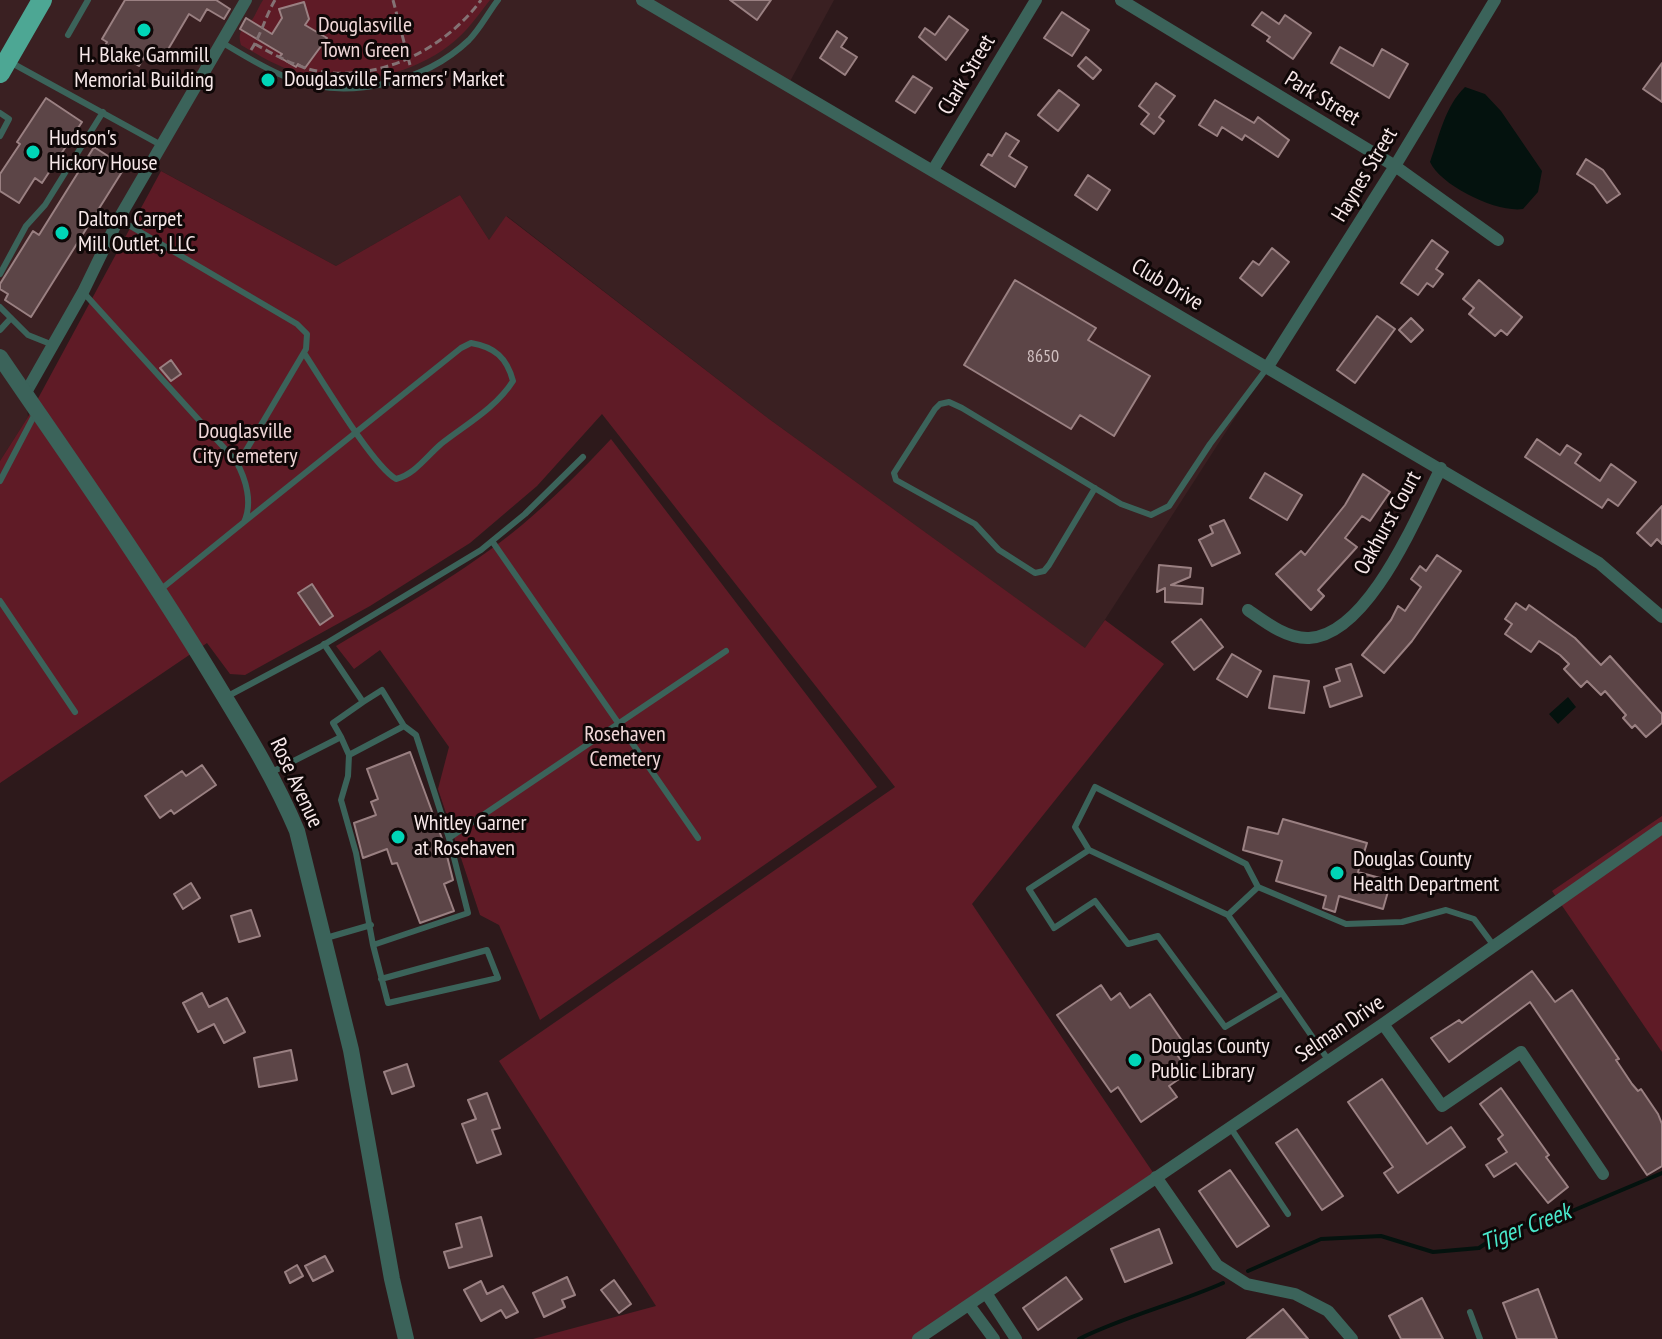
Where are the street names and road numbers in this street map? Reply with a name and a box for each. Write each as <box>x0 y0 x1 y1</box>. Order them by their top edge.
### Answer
street label: Clark Street <box>933 30 1001 120</box>
street label: Park Street <box>1280 66 1364 132</box>
street label: Haynes Street <box>1327 123 1403 227</box>
street label: Club Drive <box>1126 253 1208 317</box>
street label: Oakhurst Court <box>1349 467 1427 579</box>
street label: Rose Avenue <box>264 734 328 832</box>
street label: Selman Drive <box>1291 990 1389 1068</box>

